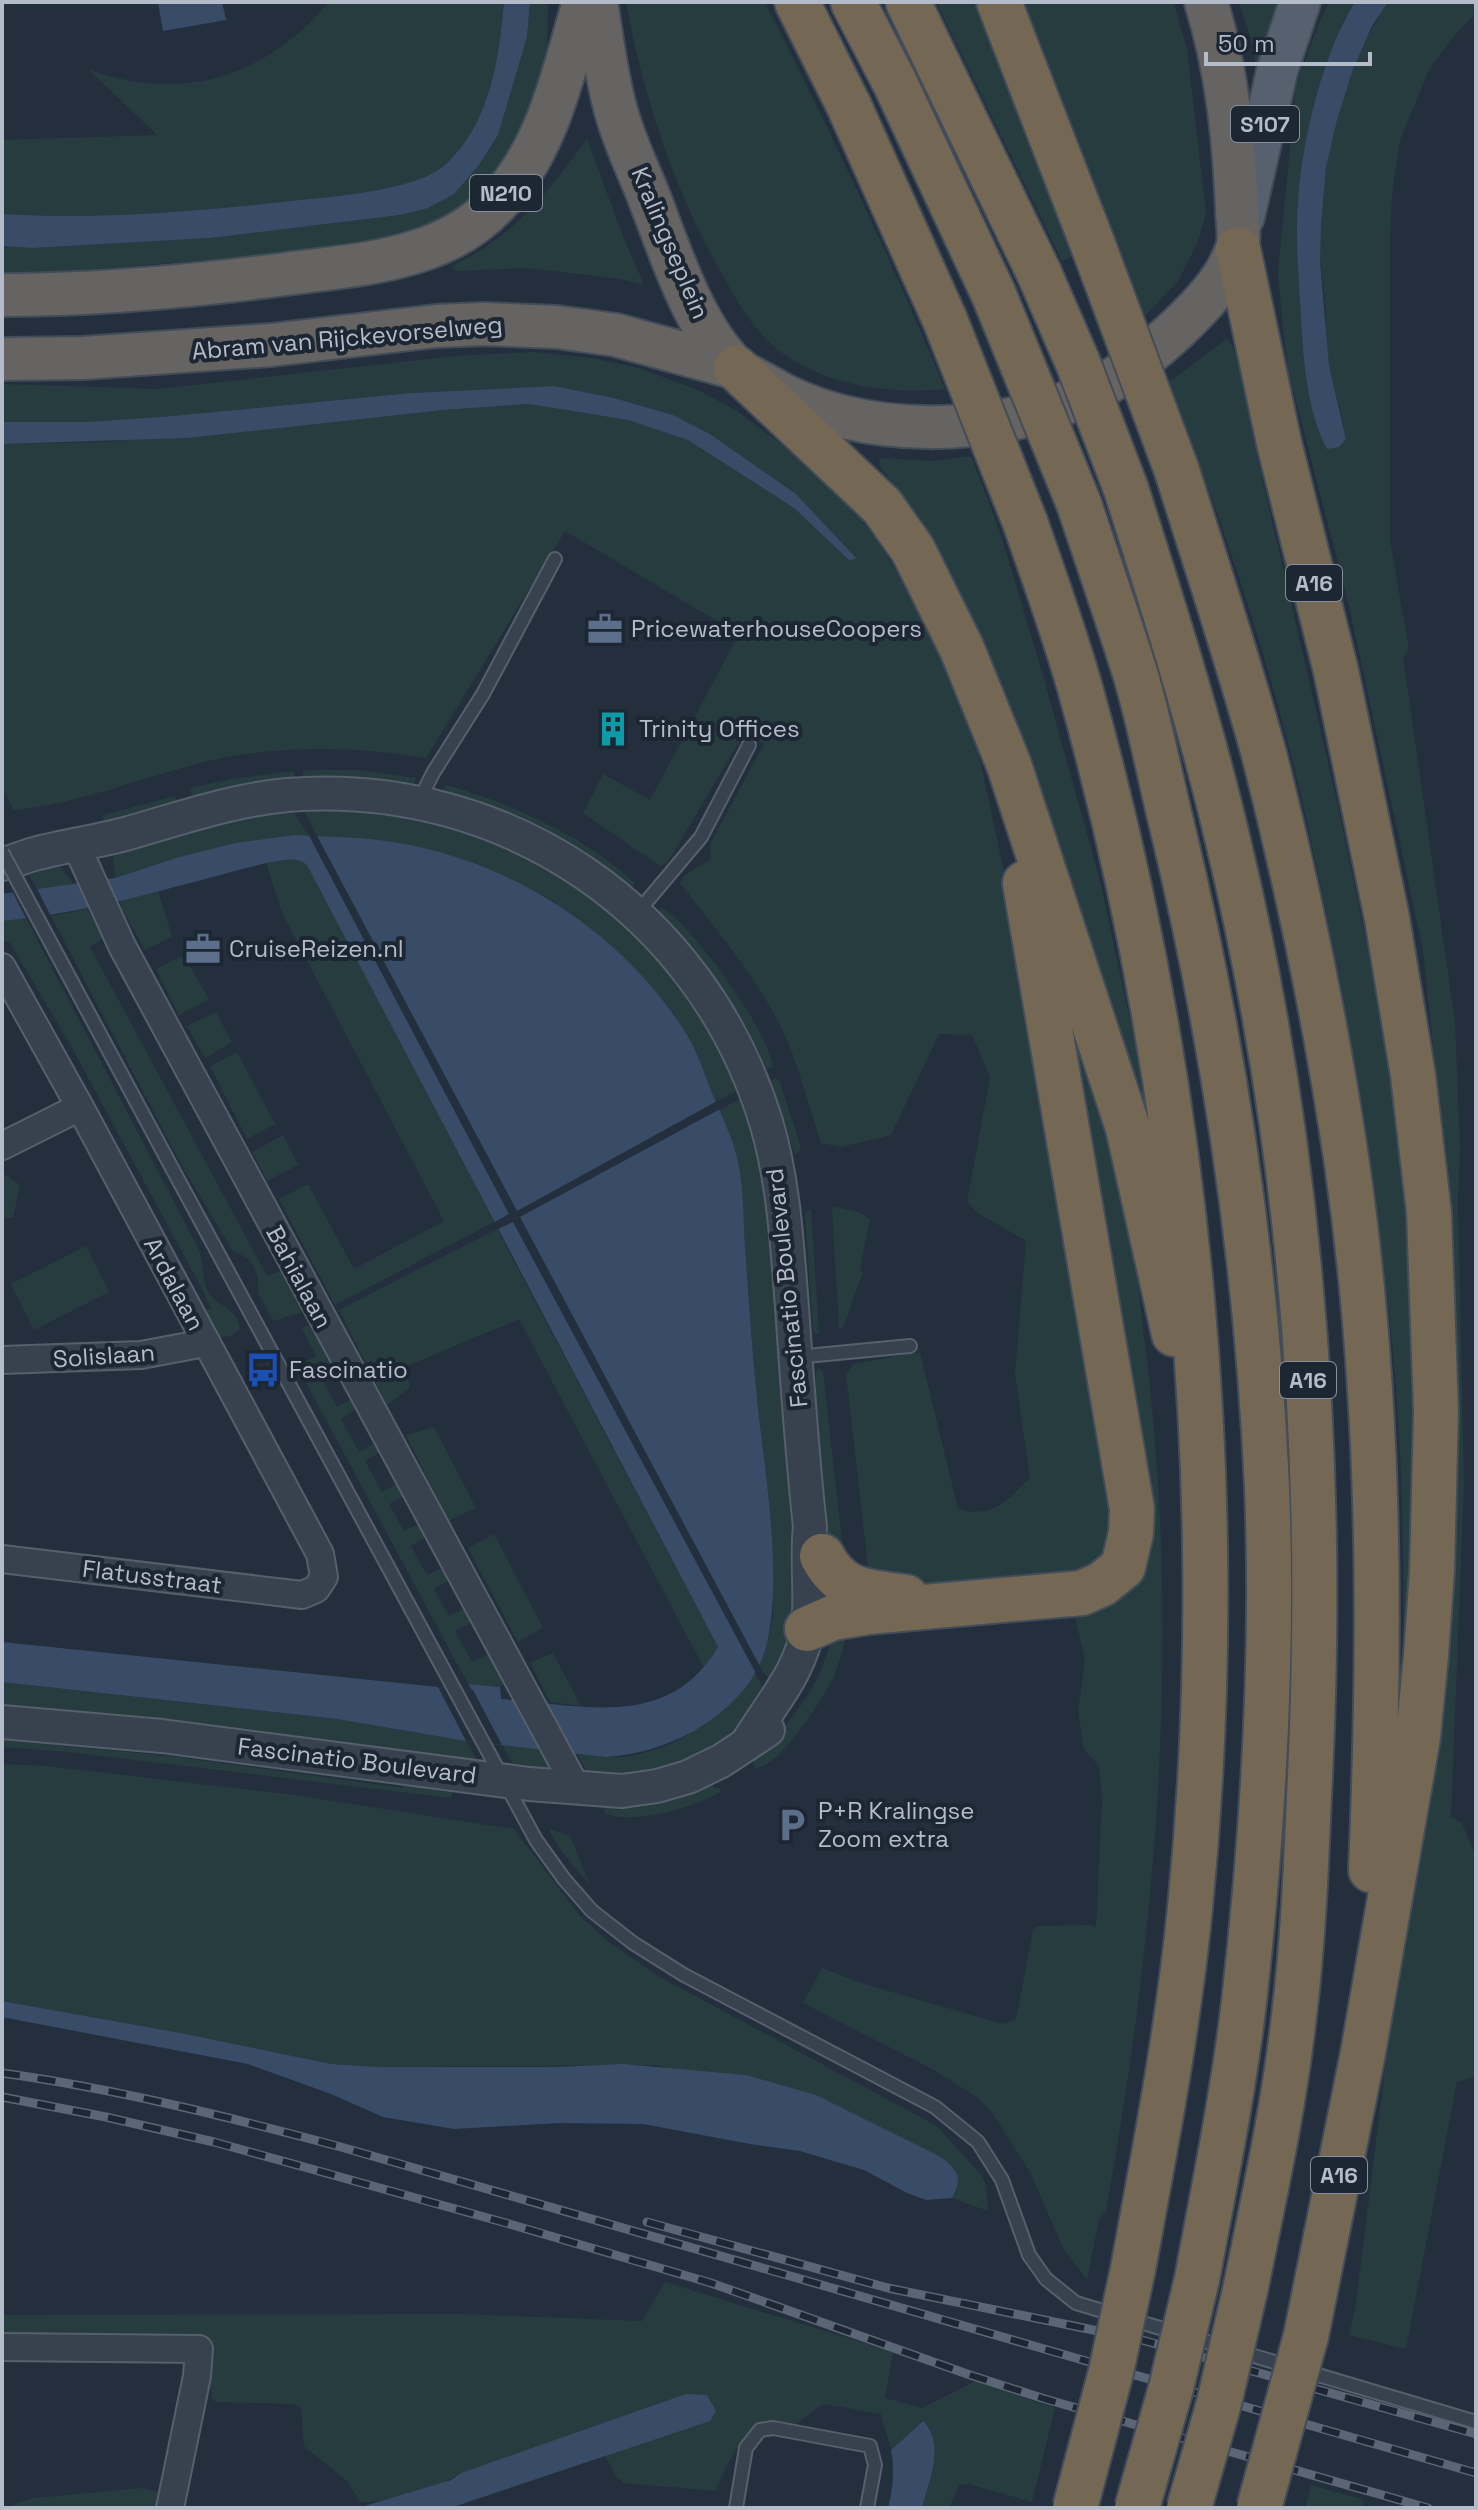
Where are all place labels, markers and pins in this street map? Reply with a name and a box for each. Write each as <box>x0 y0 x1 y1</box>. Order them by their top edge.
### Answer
office icon: PricewaterhouseCoopers <box>586 610 624 648</box>
place label: PricewaterhouseCoopers <box>631 613 922 644</box>
building icon: Trinity Offices <box>594 710 632 748</box>
place label: Trinity Offices <box>639 713 800 744</box>
office icon: CruiseReizen.nl <box>184 930 222 968</box>
place label: CruiseReizen.nl <box>229 933 404 964</box>
bus stop icon: Fascinatio <box>244 1351 282 1389</box>
place label: Fascinatio <box>289 1354 408 1385</box>
place label: P+R Kralingse Zoom extra <box>818 1795 974 1854</box>
parking icon: P+R Kralingse Zoom extra <box>773 1806 811 1844</box>

